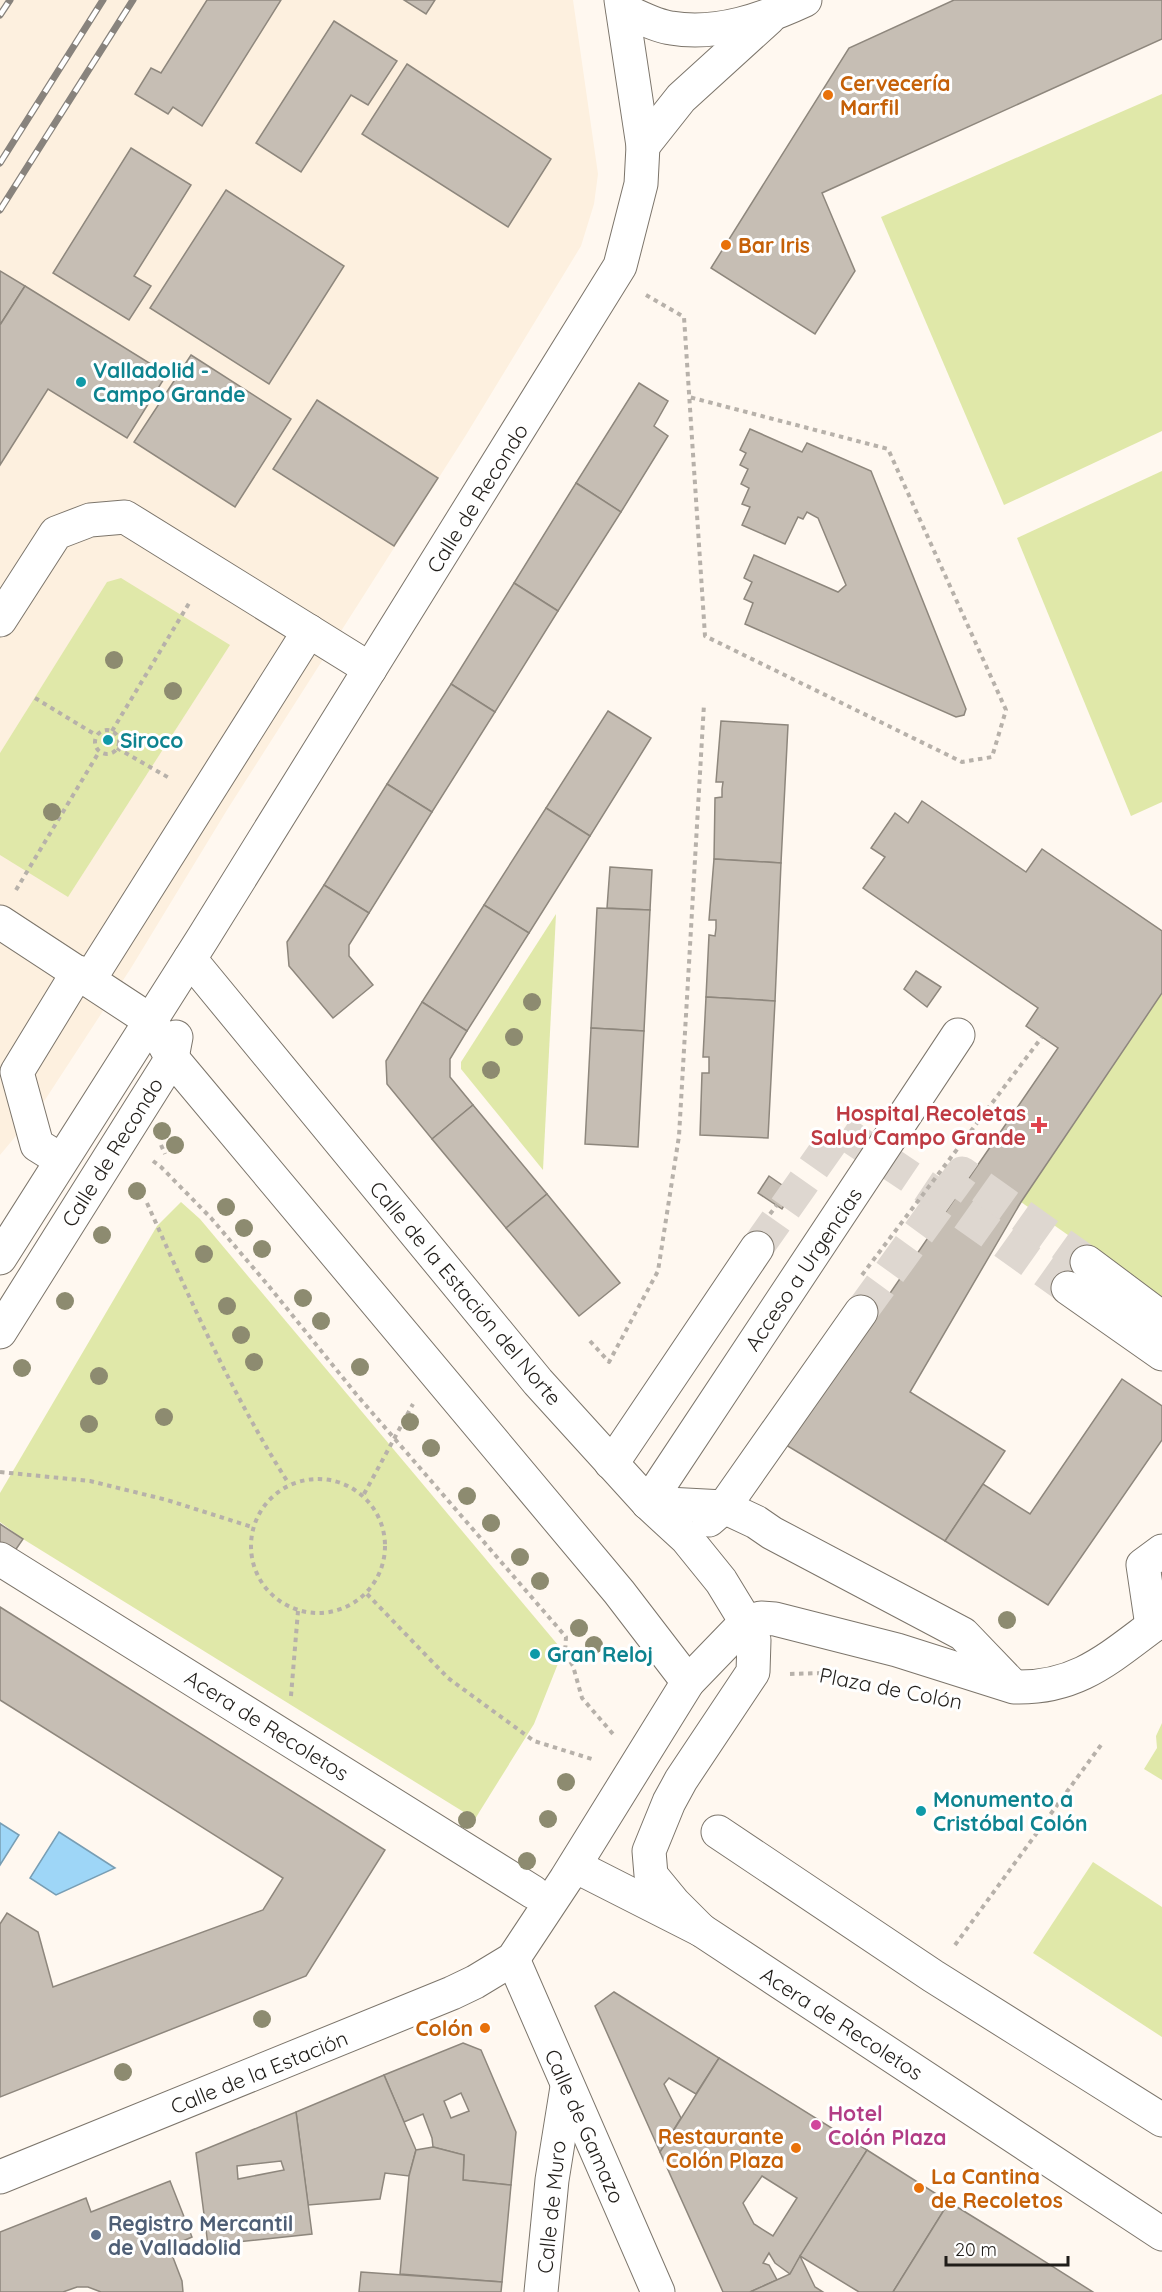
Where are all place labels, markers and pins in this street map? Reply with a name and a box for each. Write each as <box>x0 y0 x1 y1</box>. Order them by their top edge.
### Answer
place label: Cervecería Marfil <box>840 70 950 120</box>
marker: Cervecería Marfil <box>821 88 835 102</box>
place label: Bar Iris <box>738 232 810 258</box>
marker: Bar Iris <box>719 238 733 252</box>
place label: Valladolid - Campo Grande <box>93 357 246 407</box>
marker: Valladolid - Campo Grande <box>74 375 88 389</box>
place label: Siroco <box>120 727 183 753</box>
marker: Siroco <box>101 733 115 747</box>
place label: Hospital Recoletas Salud Campo Grande <box>811 1100 1026 1150</box>
marker: Hospital Recoletas Salud Campo Grande <box>1030 1116 1048 1134</box>
place label: Gran Reloj <box>547 1641 653 1667</box>
marker: Gran Reloj <box>528 1647 542 1661</box>
place label: Monumento a Cristóbal Colón <box>933 1786 1088 1836</box>
marker: Monumento a Cristóbal Colón <box>914 1804 928 1818</box>
place label: Colón <box>415 2015 473 2041</box>
marker: Colón <box>478 2021 492 2035</box>
place label: Hotel Colón Plaza <box>828 2100 946 2150</box>
marker: Hotel Colón Plaza <box>809 2118 823 2132</box>
place label: Restaurante Colón Plaza <box>658 2123 784 2173</box>
marker: Restaurante Colón Plaza <box>789 2141 803 2155</box>
place label: La Cantina de Recoletos <box>931 2163 1063 2213</box>
marker: La Cantina de Recoletos <box>912 2181 926 2195</box>
place label: Registro Mercantil de Valladolid <box>108 2210 293 2260</box>
marker: Registro Mercantil de Valladolid <box>89 2228 103 2242</box>

